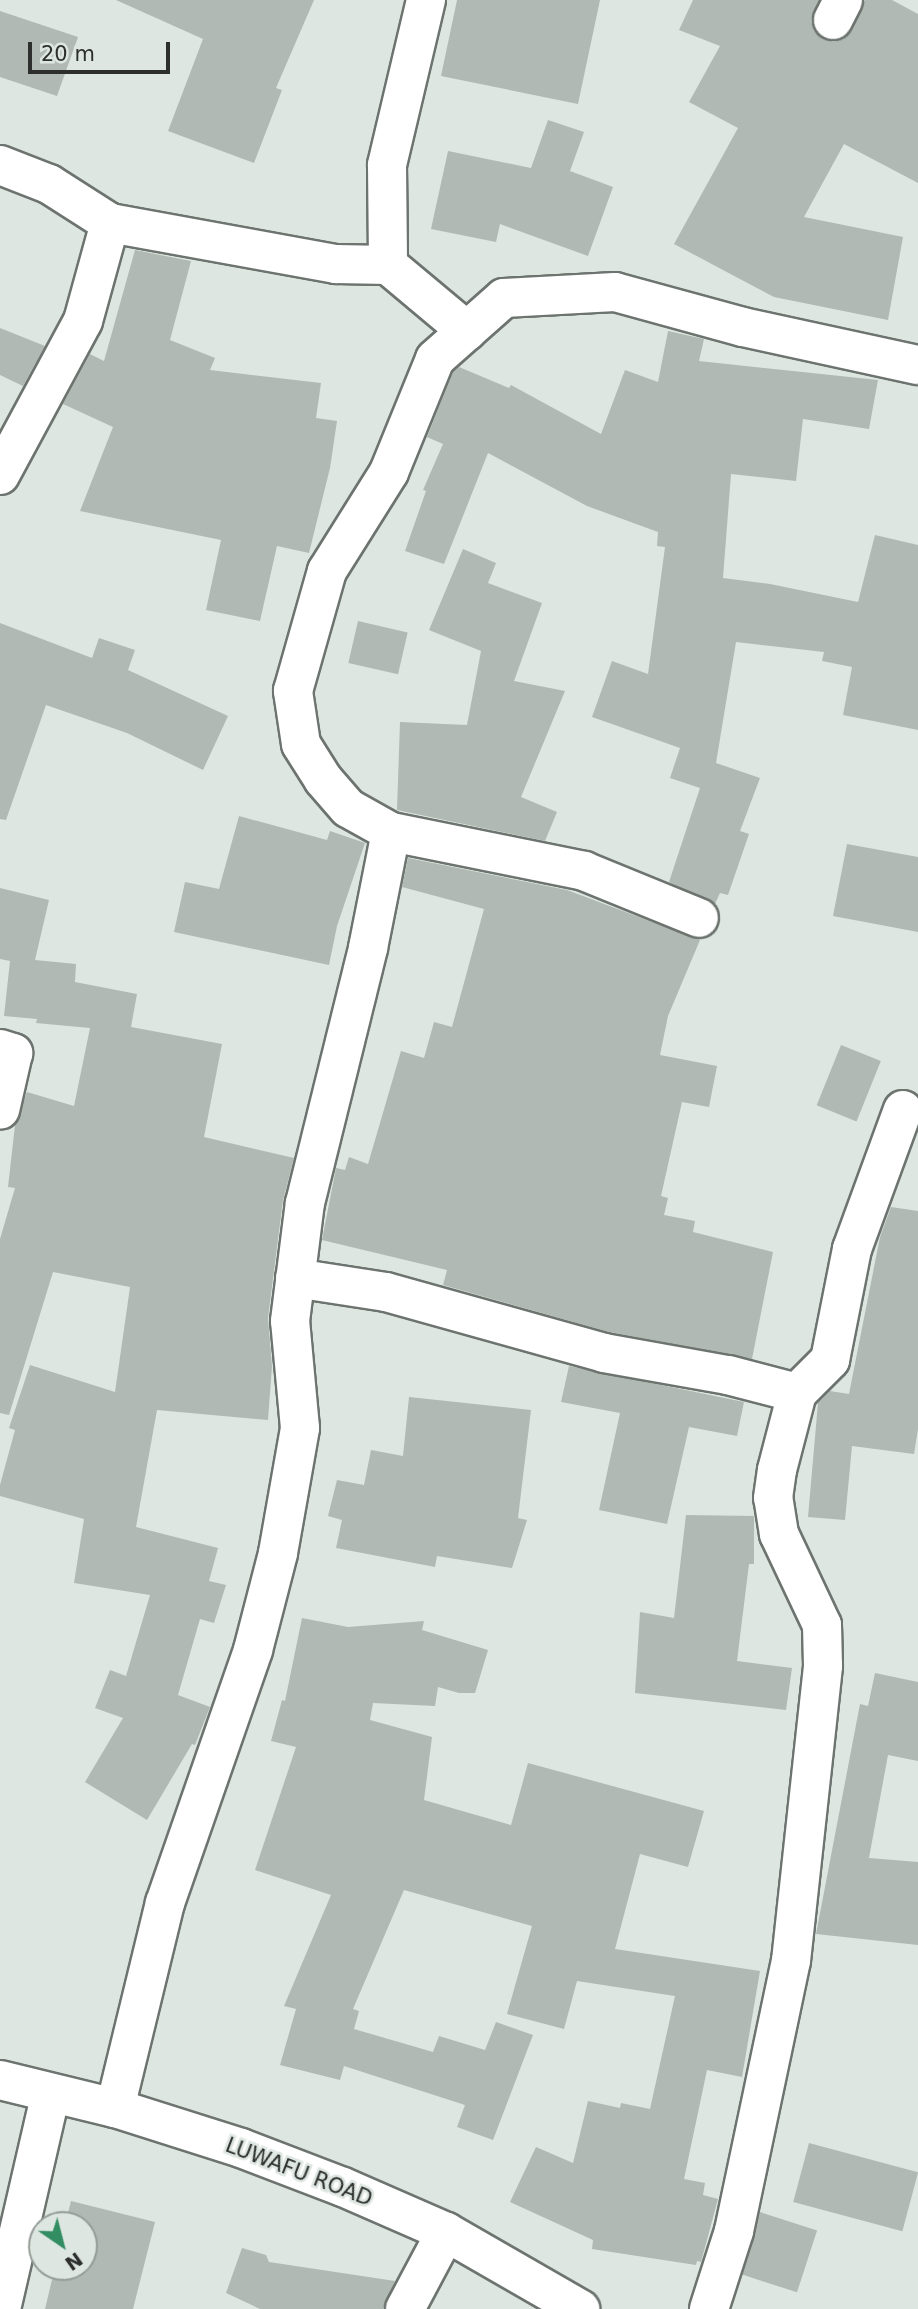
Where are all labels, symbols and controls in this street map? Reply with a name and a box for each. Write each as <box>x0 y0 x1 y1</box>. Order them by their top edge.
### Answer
scale bar <box>32 28 173 72</box>
text: 20 m <box>41 42 95 66</box>
street label: LUWAFU ROAD <box>222 2132 376 2212</box>
north arrow <box>28 2211 98 2281</box>
text: N <box>61 2248 87 2275</box>

